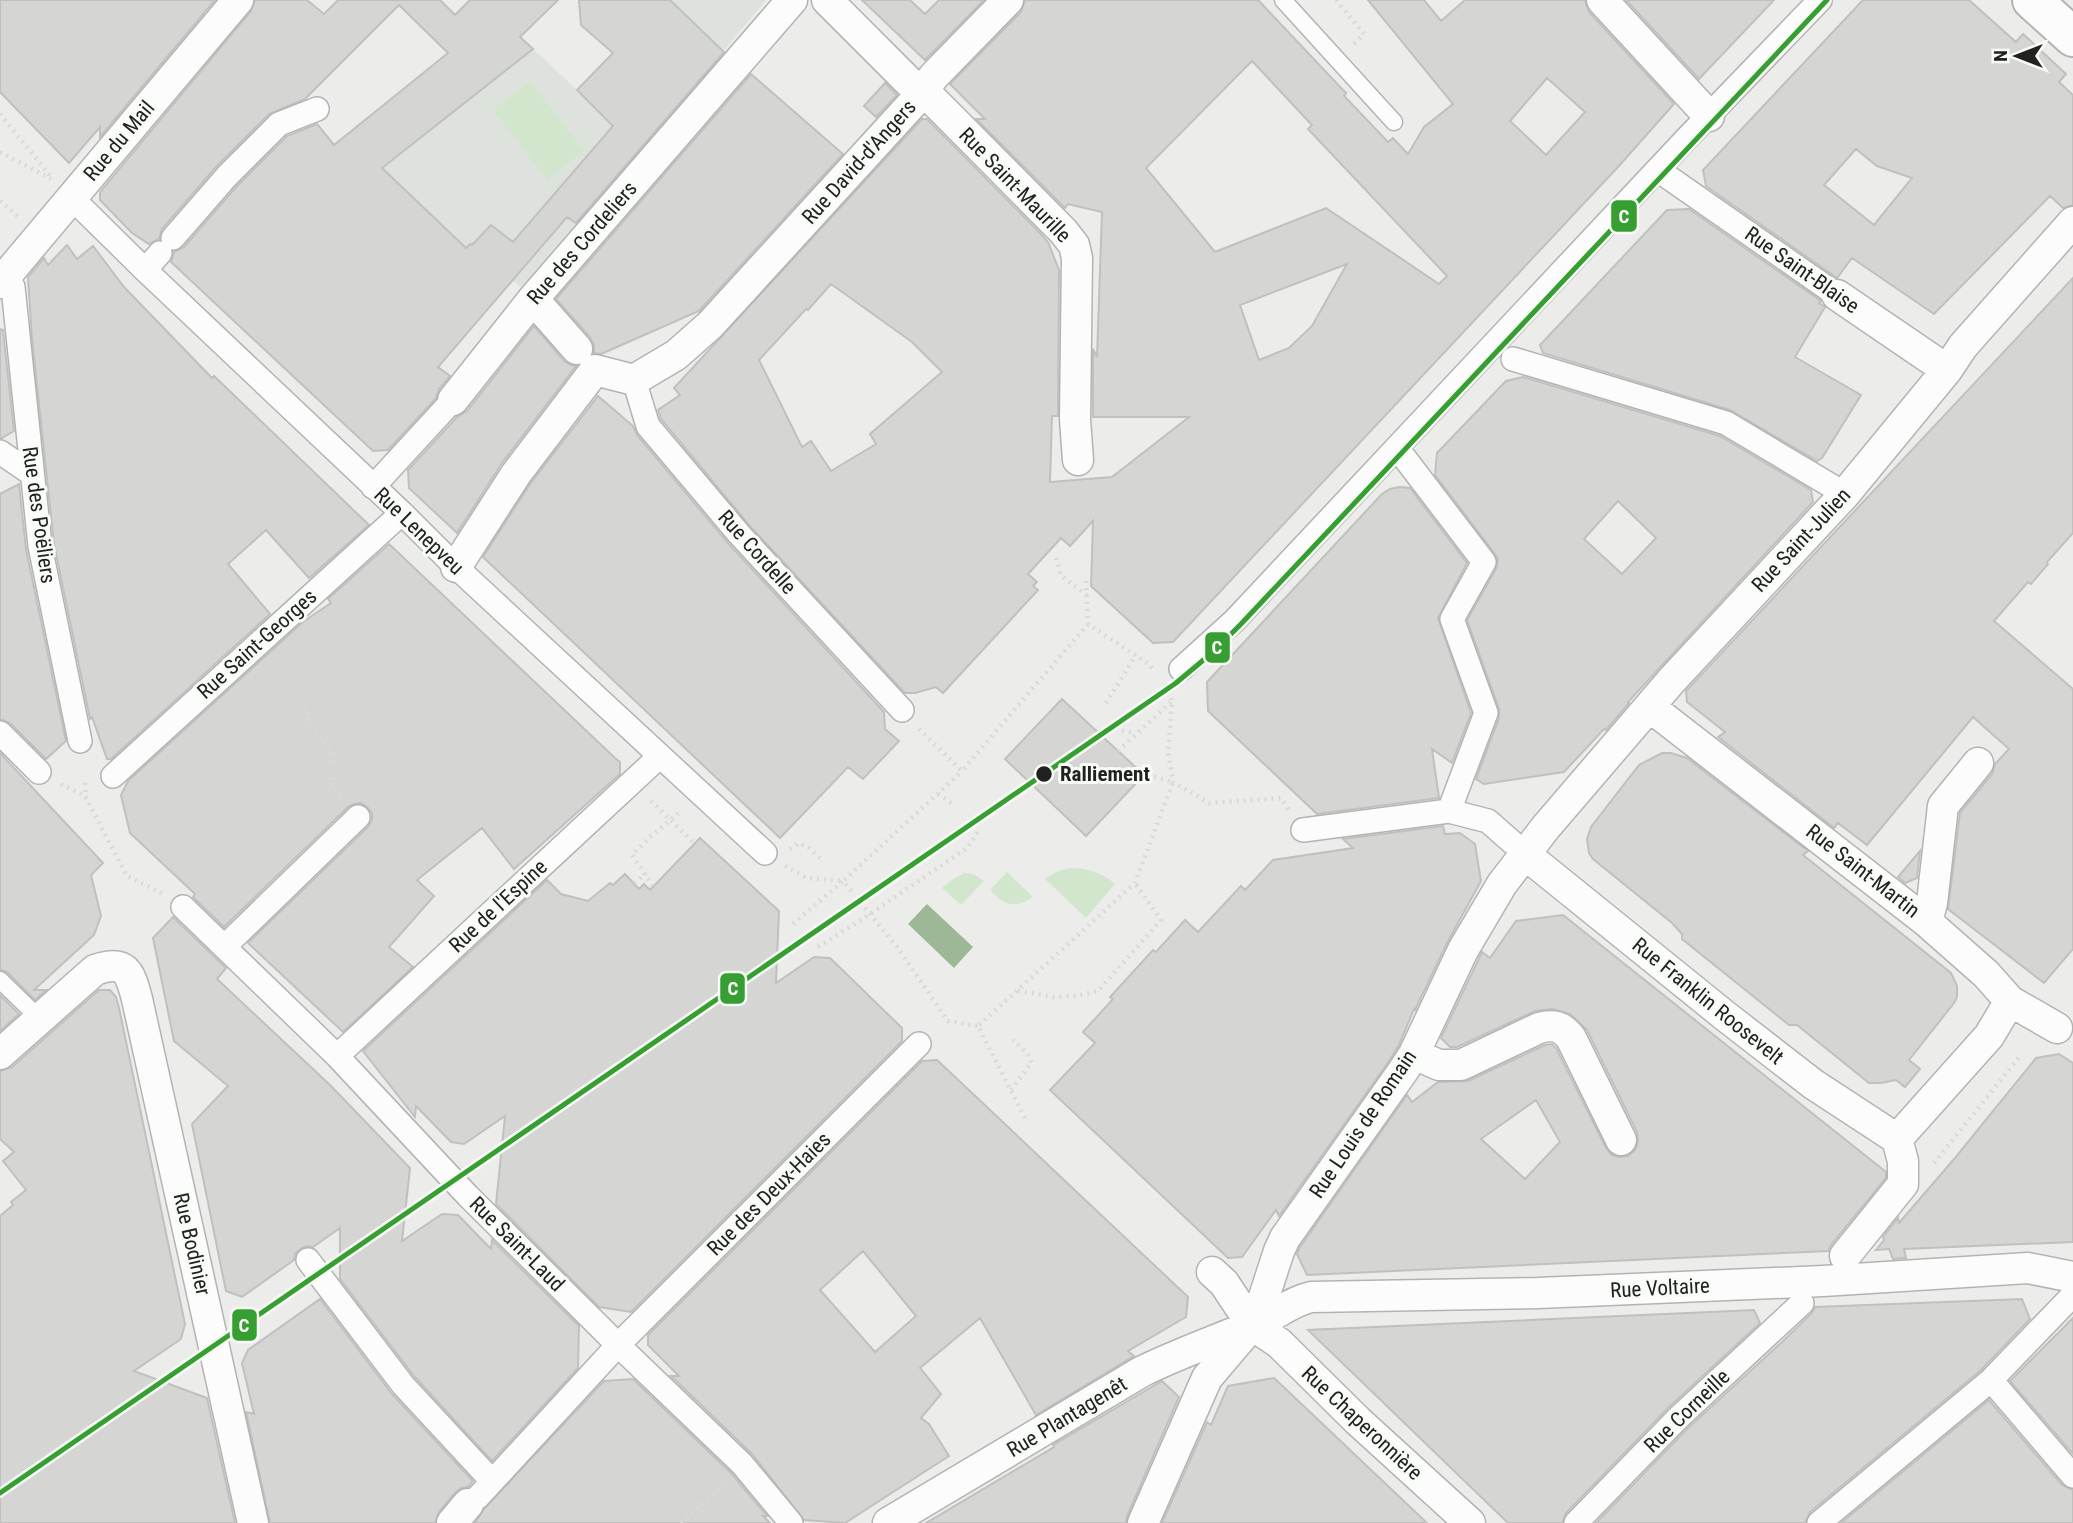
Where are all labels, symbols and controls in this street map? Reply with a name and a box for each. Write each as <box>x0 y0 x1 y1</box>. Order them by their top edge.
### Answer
north arrow <box>1982 21 2052 91</box>
text: N <box>1989 50 2012 62</box>
street label: Rue David-d'Angers <box>797 95 921 229</box>
street label: Rue du Mail <box>79 96 159 186</box>
street label: Rue Saint-Maurille <box>954 123 1076 247</box>
street label: Rue des Cordeliers <box>522 177 642 309</box>
line badge: C <box>1610 199 1638 233</box>
text: C <box>1619 205 1630 228</box>
street label: Rue Saint-Blaise <box>1740 222 1864 318</box>
street label: Rue des Poëliers <box>18 445 60 585</box>
street label: Rue Lenepveu <box>369 482 469 580</box>
street label: Rue Saint-Julien <box>1747 483 1855 597</box>
street label: Rue Cordelle <box>713 505 801 599</box>
street label: Rue Saint-Georges <box>192 584 322 704</box>
line badge: C <box>1204 631 1231 664</box>
text: C <box>1212 636 1223 659</box>
place label: Ralliement <box>1060 762 1150 786</box>
marker: Ralliement <box>1034 764 1054 784</box>
street label: Rue Saint-Martin <box>1801 819 1925 923</box>
street label: Rue de l'Espine <box>444 855 552 957</box>
street label: Rue Franklin Roosevelt <box>1628 933 1788 1069</box>
line badge: C <box>719 972 746 1005</box>
text: C <box>728 977 739 1000</box>
street label: Rue Louis de Romain <box>1305 1045 1421 1203</box>
street label: Rue des Deux-Haies <box>702 1127 836 1261</box>
street label: Rue Bodinier <box>169 1190 215 1298</box>
street label: Rue Saint-Laud <box>465 1192 569 1296</box>
street label: Rue Voltaire <box>1610 1273 1711 1303</box>
line badge: C <box>231 1308 258 1342</box>
text: C <box>239 1314 250 1337</box>
street label: Rue Chaperonnière <box>1297 1361 1427 1485</box>
street label: Rue Corneille <box>1639 1364 1735 1458</box>
street label: Rue Plantagenêt <box>1003 1372 1131 1462</box>

